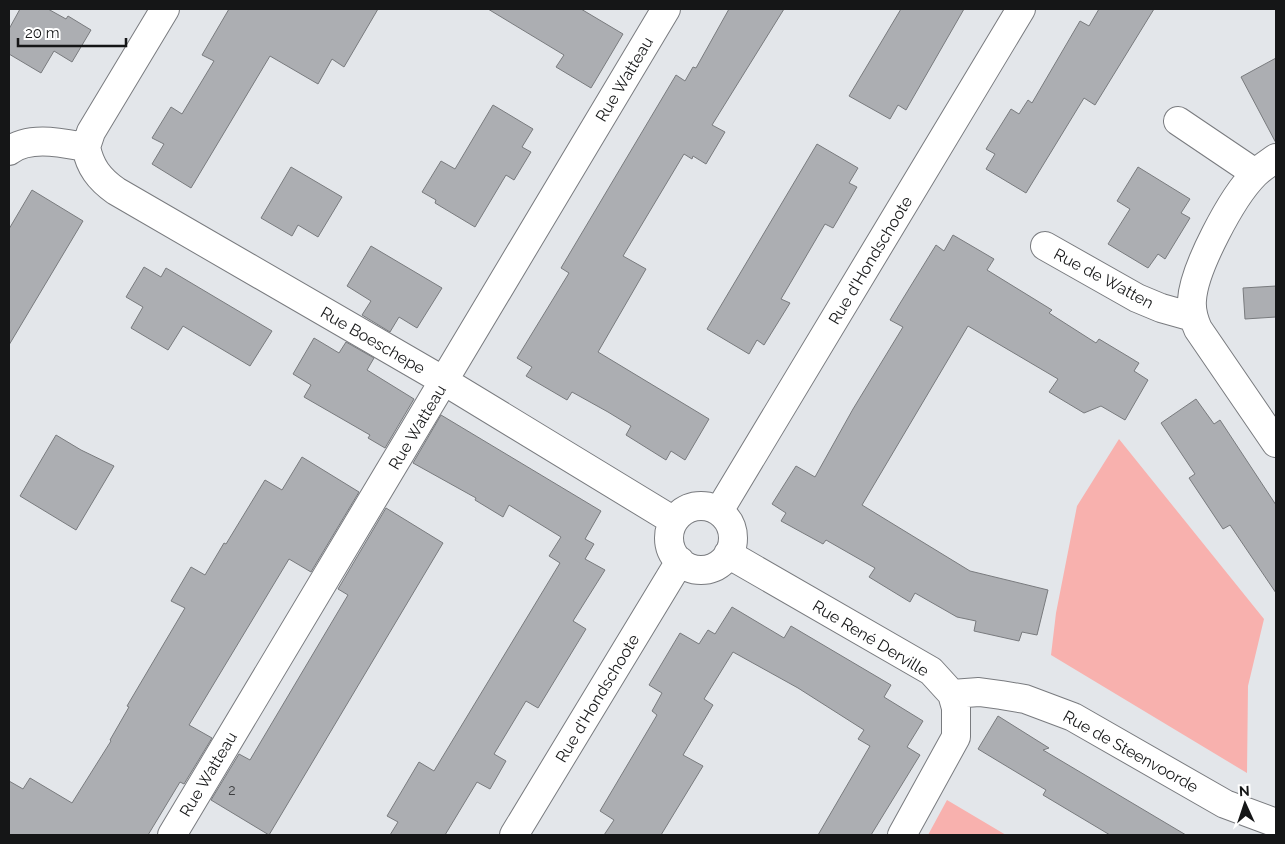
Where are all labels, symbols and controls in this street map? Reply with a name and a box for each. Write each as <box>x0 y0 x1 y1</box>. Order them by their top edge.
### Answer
scale bar <box>18 15 125 47</box>
text: 20 m <box>25 24 60 42</box>
street label: Rue Watteau <box>592 33 657 125</box>
street label: Rue d'Hondschoote <box>825 193 916 328</box>
street label: Rue de Watten <box>1051 244 1157 313</box>
street label: Rue Boeschepe <box>317 303 428 378</box>
street label: Rue Watteau <box>385 381 450 473</box>
street label: Rue René Derville <box>809 596 932 681</box>
street label: Rue d'Hondschoote <box>552 631 643 766</box>
street label: Rue de Steenvoorde <box>1060 706 1202 796</box>
street label: Rue Watteau <box>176 728 241 820</box>
north arrow <box>1220 779 1270 829</box>
house number: 2 <box>228 782 236 798</box>
text: N <box>1239 783 1250 799</box>

